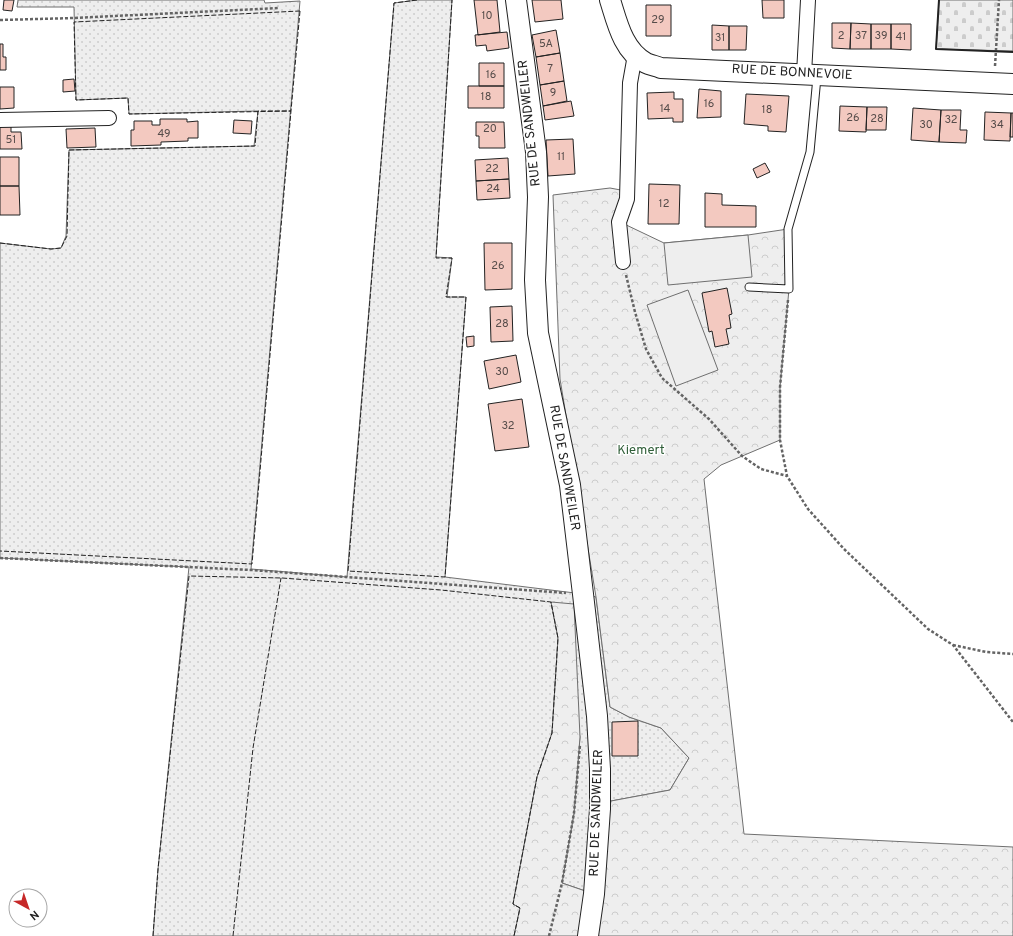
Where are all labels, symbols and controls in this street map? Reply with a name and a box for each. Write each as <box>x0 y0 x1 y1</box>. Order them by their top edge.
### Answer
house number: 10 <box>481 9 493 23</box>
house number: 29 <box>651 13 665 27</box>
house number: 2 <box>838 29 844 43</box>
house number: 37 <box>855 29 867 43</box>
house number: 39 <box>875 29 887 43</box>
house number: 41 <box>896 30 906 44</box>
house number: 31 <box>715 31 725 45</box>
house number: 5A <box>539 37 553 51</box>
street label: RUE DE SANDWEILER <box>515 59 545 187</box>
house number: 7 <box>547 62 553 76</box>
street label: RUE DE BONNEVOIE <box>731 62 853 84</box>
house number: 16 <box>486 68 496 82</box>
house number: 9 <box>550 86 556 100</box>
house number: 18 <box>481 90 491 104</box>
house number: 16 <box>704 97 714 111</box>
house number: 14 <box>660 102 671 116</box>
house number: 18 <box>762 103 772 117</box>
house number: 26 <box>846 111 860 125</box>
house number: 28 <box>870 112 884 126</box>
house number: 32 <box>944 113 958 127</box>
house number: 30 <box>919 118 933 132</box>
house number: 34 <box>990 118 1004 132</box>
house number: 20 <box>483 122 497 136</box>
house number: 49 <box>157 127 171 141</box>
house number: 51 <box>6 133 16 147</box>
house number: 11 <box>557 150 565 164</box>
house number: 22 <box>485 162 499 176</box>
house number: 24 <box>486 182 500 196</box>
house number: 12 <box>659 197 669 211</box>
house number: 26 <box>491 259 505 273</box>
house number: 28 <box>495 317 509 331</box>
house number: 30 <box>495 365 509 379</box>
street label: RUE DE SANDWEILER <box>545 404 583 532</box>
house number: 32 <box>501 419 515 433</box>
park label: Kiemert <box>617 443 665 459</box>
street label: RUE DE SANDWEILER <box>587 749 607 877</box>
north arrow <box>8 888 48 928</box>
text: N <box>26 907 41 923</box>

